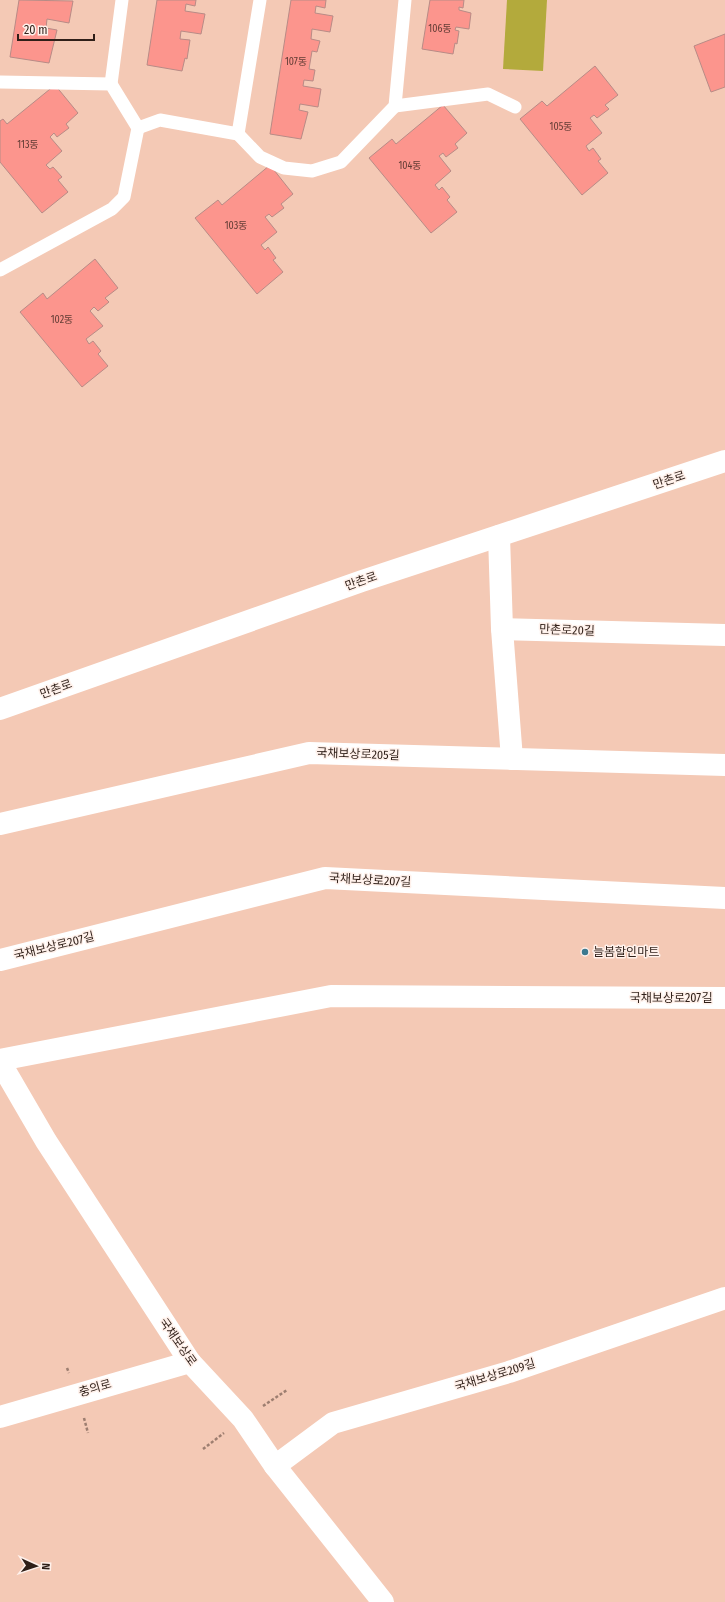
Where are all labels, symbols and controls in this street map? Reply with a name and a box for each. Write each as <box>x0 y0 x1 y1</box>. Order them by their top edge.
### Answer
scale bar <box>18 16 94 42</box>
text: 20 m <box>24 23 48 37</box>
house number: 106동 <box>428 23 452 35</box>
house number: 107동 <box>285 56 307 68</box>
house number: 105동 <box>550 121 572 133</box>
house number: 113동 <box>17 139 39 151</box>
house number: 104동 <box>398 160 422 172</box>
house number: 103동 <box>225 220 247 232</box>
house number: 102동 <box>51 314 73 326</box>
street label: 만촌로 <box>651 468 687 492</box>
street label: 만촌로 <box>343 569 379 593</box>
street label: 만촌로20길 <box>539 622 595 638</box>
street label: 만촌로 <box>38 677 74 701</box>
street label: 국채보상로205길 <box>316 746 400 762</box>
street label: 국채보상로207길 <box>328 871 412 889</box>
street label: 국채보상로207길 <box>12 929 96 963</box>
place label: 늘봄할인마트 <box>593 945 659 959</box>
marker: 늘봄할인마트 <box>580 947 590 957</box>
street label: 국채보상로207길 <box>630 991 712 1005</box>
street label: 국채보상로 <box>156 1315 200 1369</box>
street label: 국채보상로209길 <box>453 1356 537 1394</box>
street label: 충의로 <box>77 1377 113 1399</box>
north arrow <box>16 1546 56 1586</box>
text: N <box>39 1563 52 1570</box>

